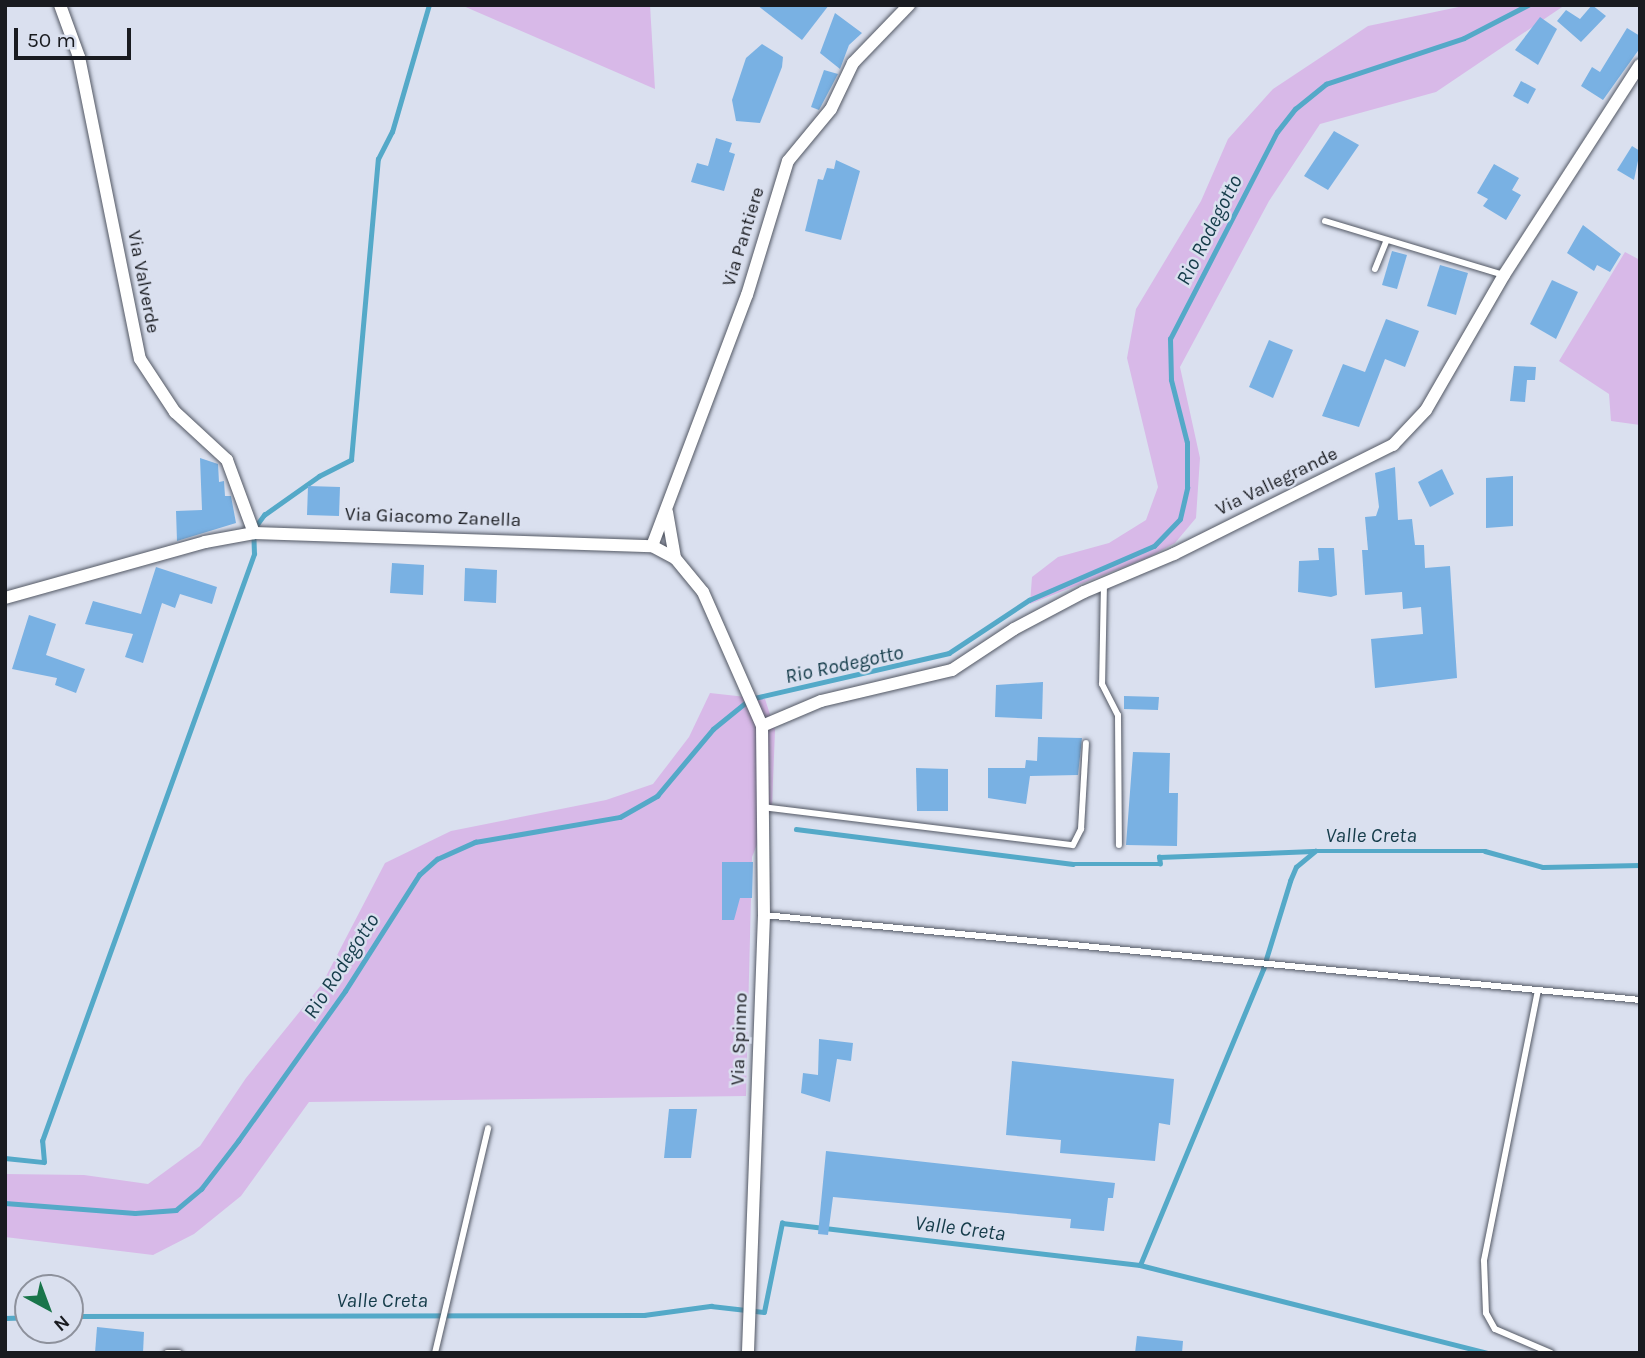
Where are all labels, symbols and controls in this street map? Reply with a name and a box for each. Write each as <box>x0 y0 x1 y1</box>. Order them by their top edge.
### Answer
scale bar <box>18 14 135 58</box>
text: 50 m <box>27 28 76 52</box>
water label: Rio Rodegotto <box>1170 171 1248 289</box>
street label: Via Pantiere <box>718 184 770 290</box>
street label: Via Valverde <box>122 229 164 335</box>
street label: Via Vallegrande <box>1212 443 1342 521</box>
street label: Via Giacomo Zanella <box>344 504 522 532</box>
water label: Rio Rodegotto <box>782 639 906 689</box>
water label: Valle Creta <box>1325 822 1417 848</box>
water label: Rio Rodegotto <box>298 909 384 1023</box>
street label: Via Spinno <box>727 992 753 1086</box>
water label: Valle Creta <box>913 1210 1007 1246</box>
north arrow <box>14 1274 84 1344</box>
water label: Valle Creta <box>336 1287 428 1313</box>
text: N <box>49 1311 74 1336</box>

